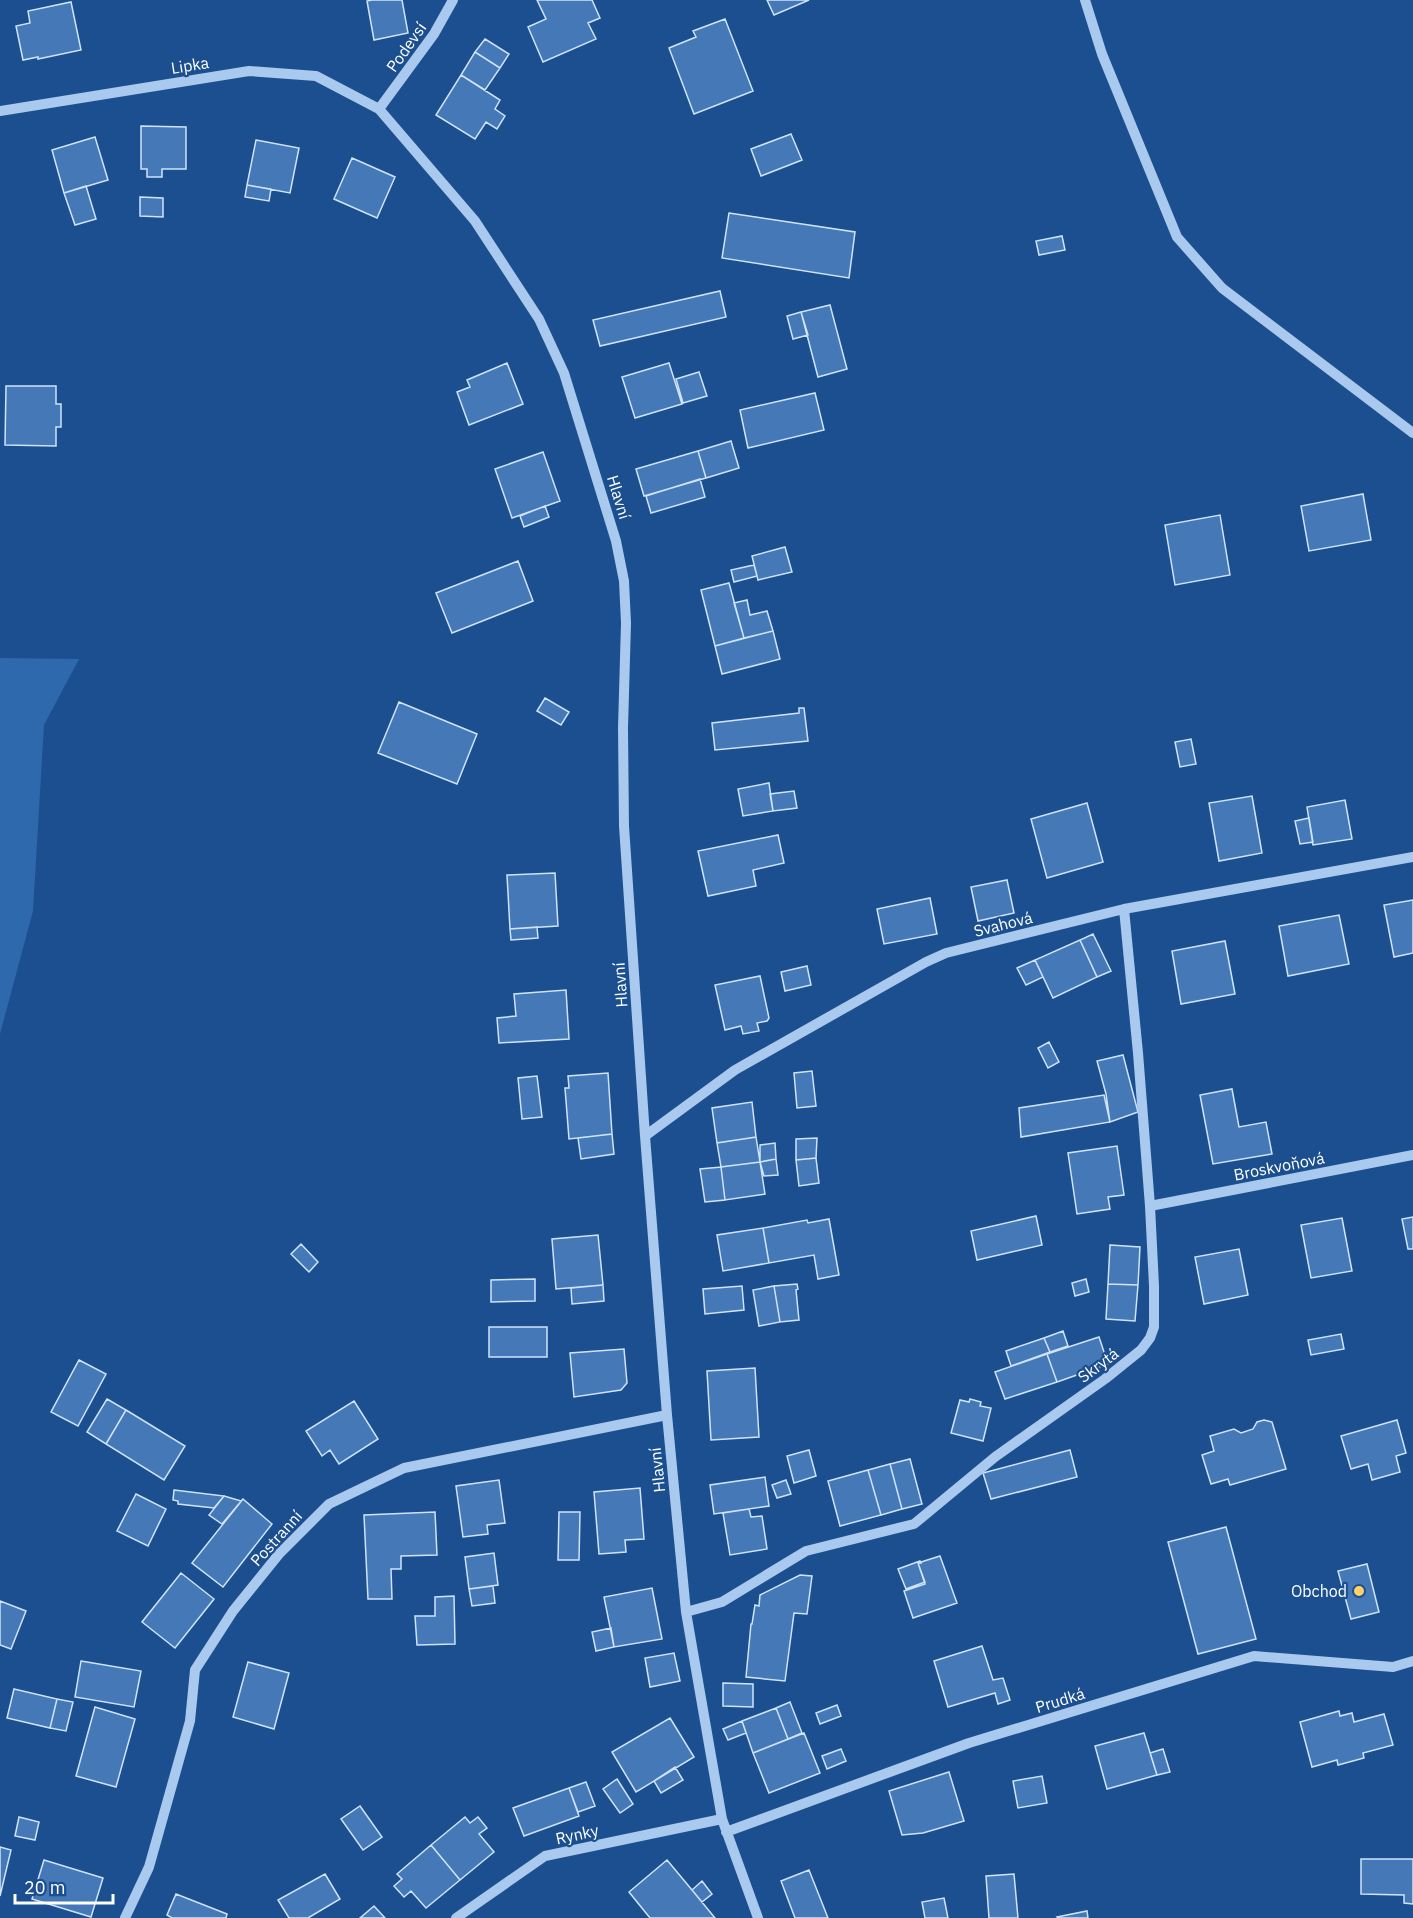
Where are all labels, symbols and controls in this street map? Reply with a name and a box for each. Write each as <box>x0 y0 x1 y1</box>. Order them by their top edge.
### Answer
street label: Podevsí <box>382 18 430 76</box>
street label: Lipka <box>170 52 211 78</box>
street label: Hlavní <box>603 473 635 521</box>
street label: Svahová <box>972 907 1035 941</box>
street label: Hlavní <box>608 962 632 1008</box>
street label: Broskvoňová <box>1232 1147 1327 1185</box>
street label: Skrytá <box>1074 1343 1123 1387</box>
street label: Hlavní <box>645 1447 669 1493</box>
street label: Postranní <box>246 1506 306 1570</box>
place label: Obchod <box>1291 1581 1347 1601</box>
marker: Obchod <box>1352 1584 1366 1598</box>
street label: Prudká <box>1033 1683 1088 1717</box>
street label: Rynky <box>554 1820 600 1848</box>
scale bar <box>15 1867 112 1905</box>
text: 20 m <box>24 1876 66 1899</box>

